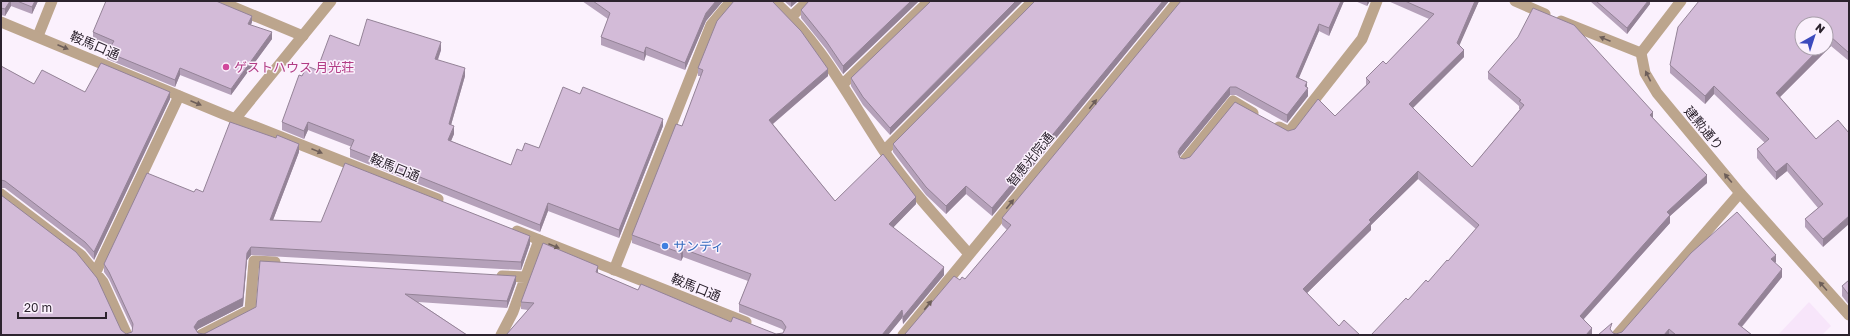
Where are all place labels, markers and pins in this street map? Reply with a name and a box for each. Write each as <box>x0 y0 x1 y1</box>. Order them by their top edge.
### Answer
place label: ゲストハウス 月光荘 <box>234 59 354 75</box>
marker: ゲストハウス 月光荘 <box>221 62 231 72</box>
place label: サンディ <box>673 238 724 254</box>
marker: サンディ <box>660 241 670 251</box>

